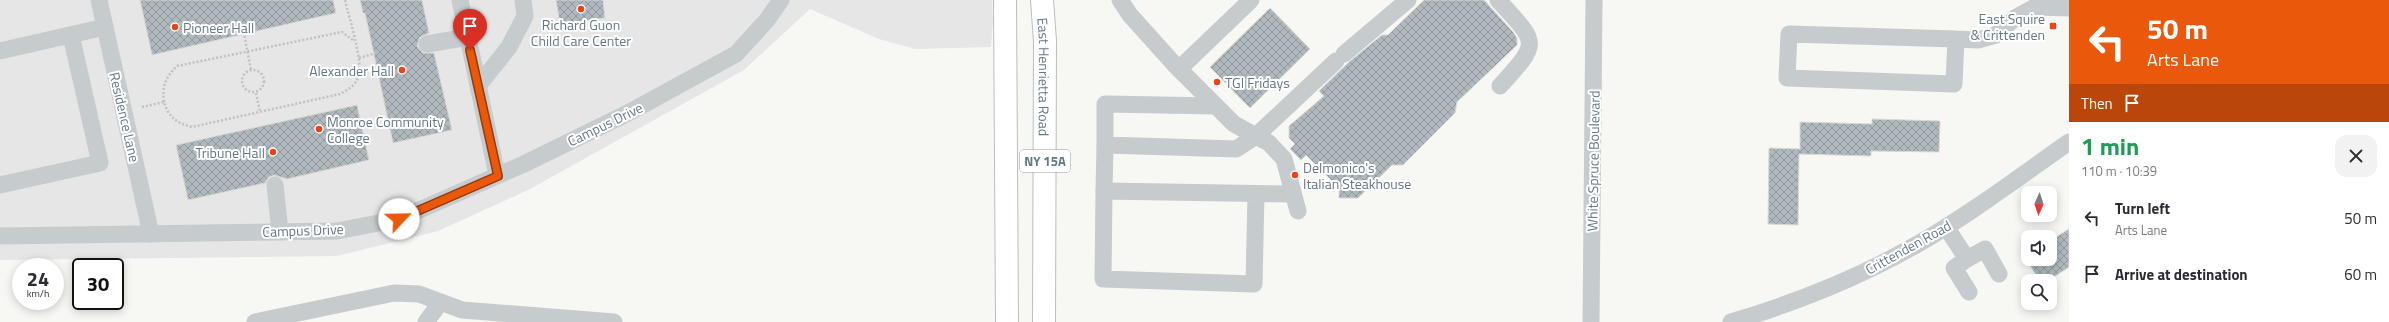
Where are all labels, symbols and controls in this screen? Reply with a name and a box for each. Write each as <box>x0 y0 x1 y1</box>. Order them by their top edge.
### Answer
marker: Richard Guon Child Care Center <box>576 4 586 14</box>
text: 50 m <box>2147 7 2208 50</box>
place label: East Squire & Crittenden <box>1970 8 2045 45</box>
pin <box>453 9 487 50</box>
place label: Richard Guon Child Care Center <box>531 14 631 51</box>
icon: arrive <box>459 15 481 37</box>
icon: left <box>2081 16 2133 68</box>
place label: Pioneer Hall <box>183 17 254 38</box>
street label: East Henrietta Road <box>1033 17 1056 136</box>
marker: East Squire & Crittenden <box>2048 21 2058 31</box>
marker: Pioneer Hall <box>170 22 180 32</box>
text: Arts Lane <box>2147 46 2219 73</box>
place label: Alexander Hall <box>309 60 394 81</box>
marker: Alexander Hall <box>397 65 407 75</box>
street label: Residence Lane <box>104 70 146 164</box>
place label: TGI Fridays <box>1225 72 1290 93</box>
marker: TGI Fridays <box>1212 77 1222 87</box>
street label: White Spruce Boulevard <box>1581 90 1605 232</box>
text: Then <box>2081 92 2113 115</box>
icon: arrive <box>2121 92 2143 114</box>
street label: Campus Drive <box>564 97 646 151</box>
place label: Monroe Community College <box>327 111 444 148</box>
marker: Monroe Community College <box>314 124 324 134</box>
text: 1 min <box>2081 128 2139 164</box>
button: close <box>2335 135 2377 177</box>
place label: Tribune Hall <box>196 142 265 163</box>
marker: Tribune Hall <box>268 147 278 157</box>
road number: NY 15A <box>1020 150 1070 172</box>
place label: Delmonico's Italian Steakhouse <box>1303 157 1411 194</box>
text: 110 m · 10:39 <box>2081 161 2157 181</box>
marker: Delmonico's Italian Steakhouse <box>1290 170 1300 180</box>
north arrow <box>2021 186 2057 222</box>
map controls <box>2021 186 2057 310</box>
text: Turn left <box>2115 197 2170 220</box>
position arrow <box>378 198 420 240</box>
icon: left <box>2081 207 2103 229</box>
text: 50 m <box>2344 207 2377 230</box>
street label: Crittenden Road <box>1861 215 1955 279</box>
street label: Campus Drive <box>262 218 344 242</box>
text: Arts Lane <box>2115 220 2167 240</box>
button: sound <box>2021 230 2057 266</box>
speed limit sign: 30 <box>72 258 124 310</box>
text: 24 <box>27 263 49 294</box>
icon: arrive <box>2081 263 2103 285</box>
text: Arrive at destination <box>2115 263 2248 286</box>
text: 60 m <box>2344 263 2377 286</box>
button: search <box>2021 274 2057 310</box>
text: km/h <box>27 286 49 301</box>

